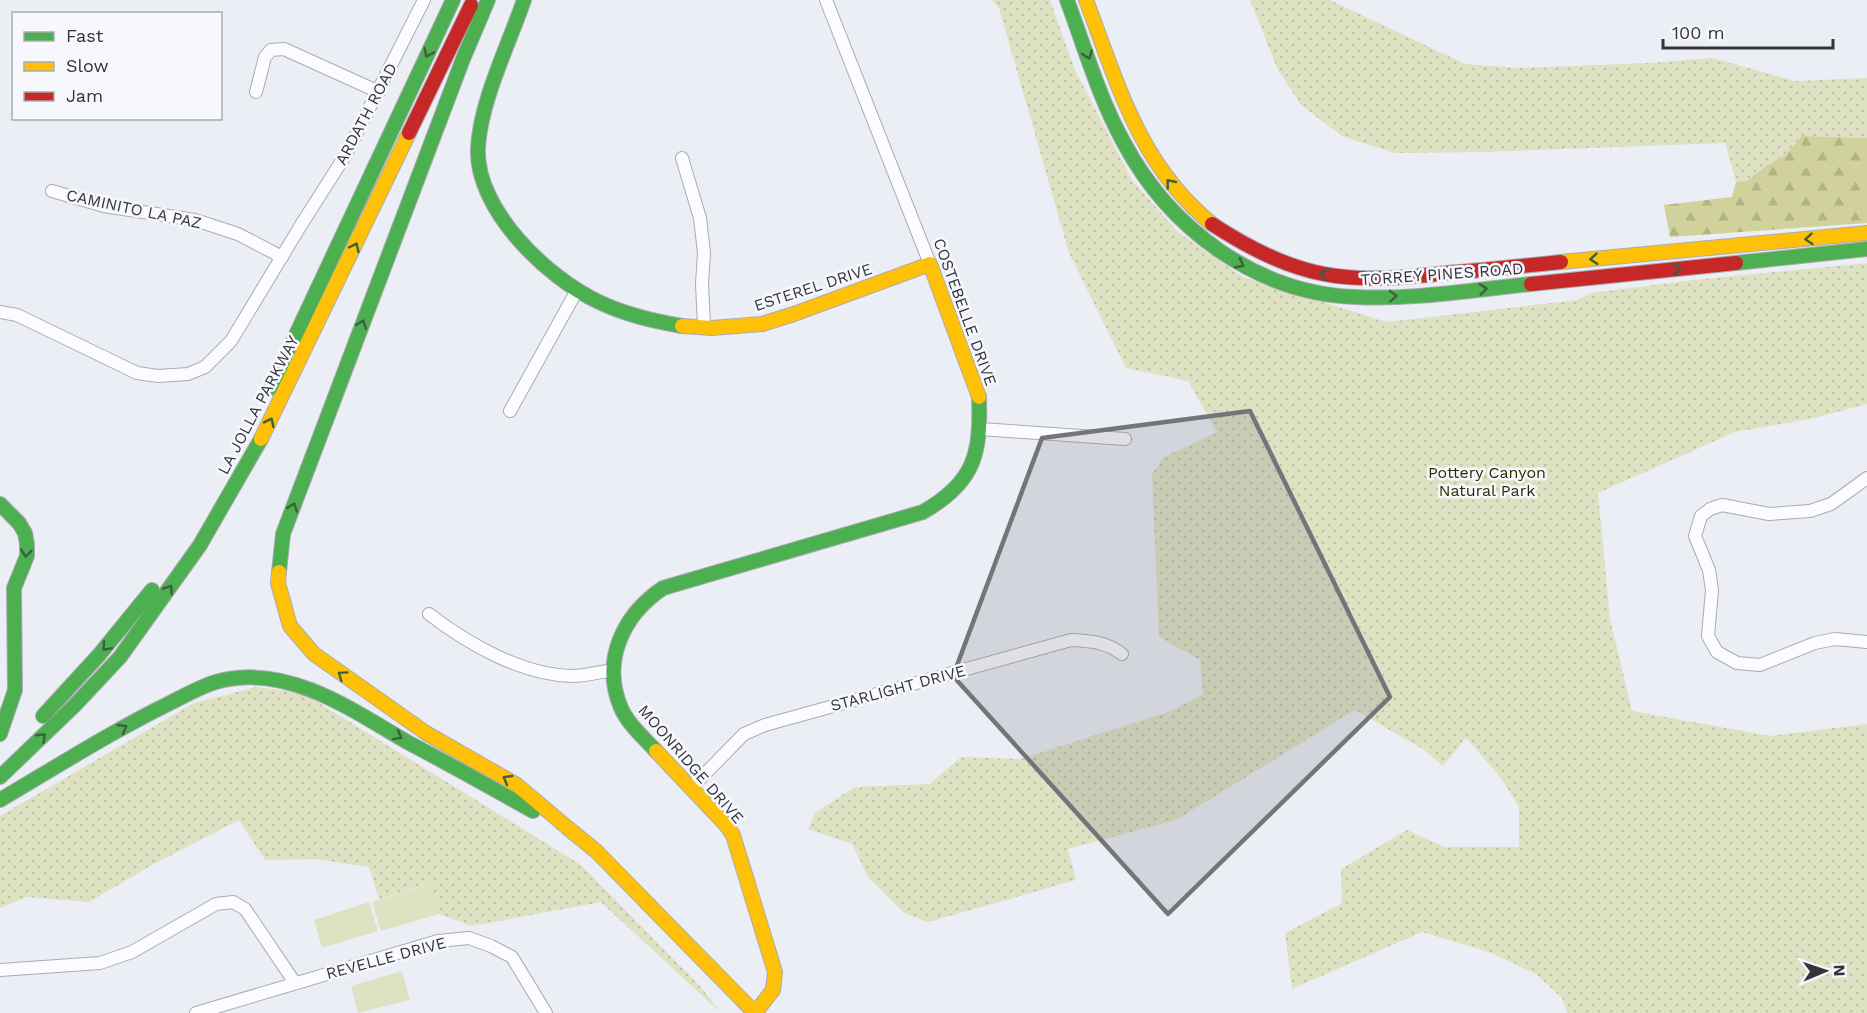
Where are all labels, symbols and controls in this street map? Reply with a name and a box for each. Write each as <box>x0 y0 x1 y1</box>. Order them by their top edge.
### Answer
legend <box>12 12 222 120</box>
scale bar <box>1663 12 1832 50</box>
text: 100 m <box>1672 22 1725 43</box>
text: Fast <box>66 25 104 46</box>
one-way arrow <box>424 46 436 57</box>
one-way arrow <box>1081 49 1093 60</box>
text: Slow <box>66 55 109 76</box>
street label: ARDATH ROAD <box>331 60 401 168</box>
text: Jam <box>66 85 103 106</box>
one-way arrow <box>1167 179 1178 190</box>
street label: CAMINITO LA PAZ <box>65 185 203 233</box>
one-way arrow <box>1804 232 1813 245</box>
street label: COSTEBELLE DRIVE <box>929 236 1001 388</box>
one-way arrow <box>347 242 359 253</box>
one-way arrow <box>1589 252 1598 265</box>
one-way arrow <box>1234 257 1244 268</box>
street label: ESTEREL DRIVE <box>752 259 874 315</box>
street label: TORREY PINES ROAD <box>1360 259 1524 289</box>
one-way arrow <box>1672 263 1681 276</box>
one-way arrow <box>1319 268 1329 281</box>
one-way arrow <box>1478 283 1487 296</box>
one-way arrow <box>1388 290 1397 303</box>
one-way arrow <box>355 320 368 330</box>
street label: LA JOLLA PARKWAY <box>213 332 303 478</box>
one-way arrow <box>262 418 274 429</box>
park label: Pottery Canyon Natural Park <box>1428 463 1546 500</box>
one-way arrow <box>286 502 298 513</box>
one-way arrow <box>20 548 32 558</box>
one-way arrow <box>162 585 173 596</box>
one-way arrow <box>102 640 113 651</box>
street label: STARLIGHT DRIVE <box>828 661 968 715</box>
one-way arrow <box>338 671 349 682</box>
street label: MOONRIDGE DRIVE <box>634 701 748 827</box>
one-way arrow <box>117 723 127 735</box>
one-way arrow <box>392 729 402 740</box>
one-way arrow <box>35 733 46 744</box>
one-way arrow <box>503 775 513 787</box>
street label: REVELLE DRIVE <box>324 933 448 983</box>
north arrow <box>1795 941 1855 1001</box>
text: N <box>1830 964 1849 977</box>

